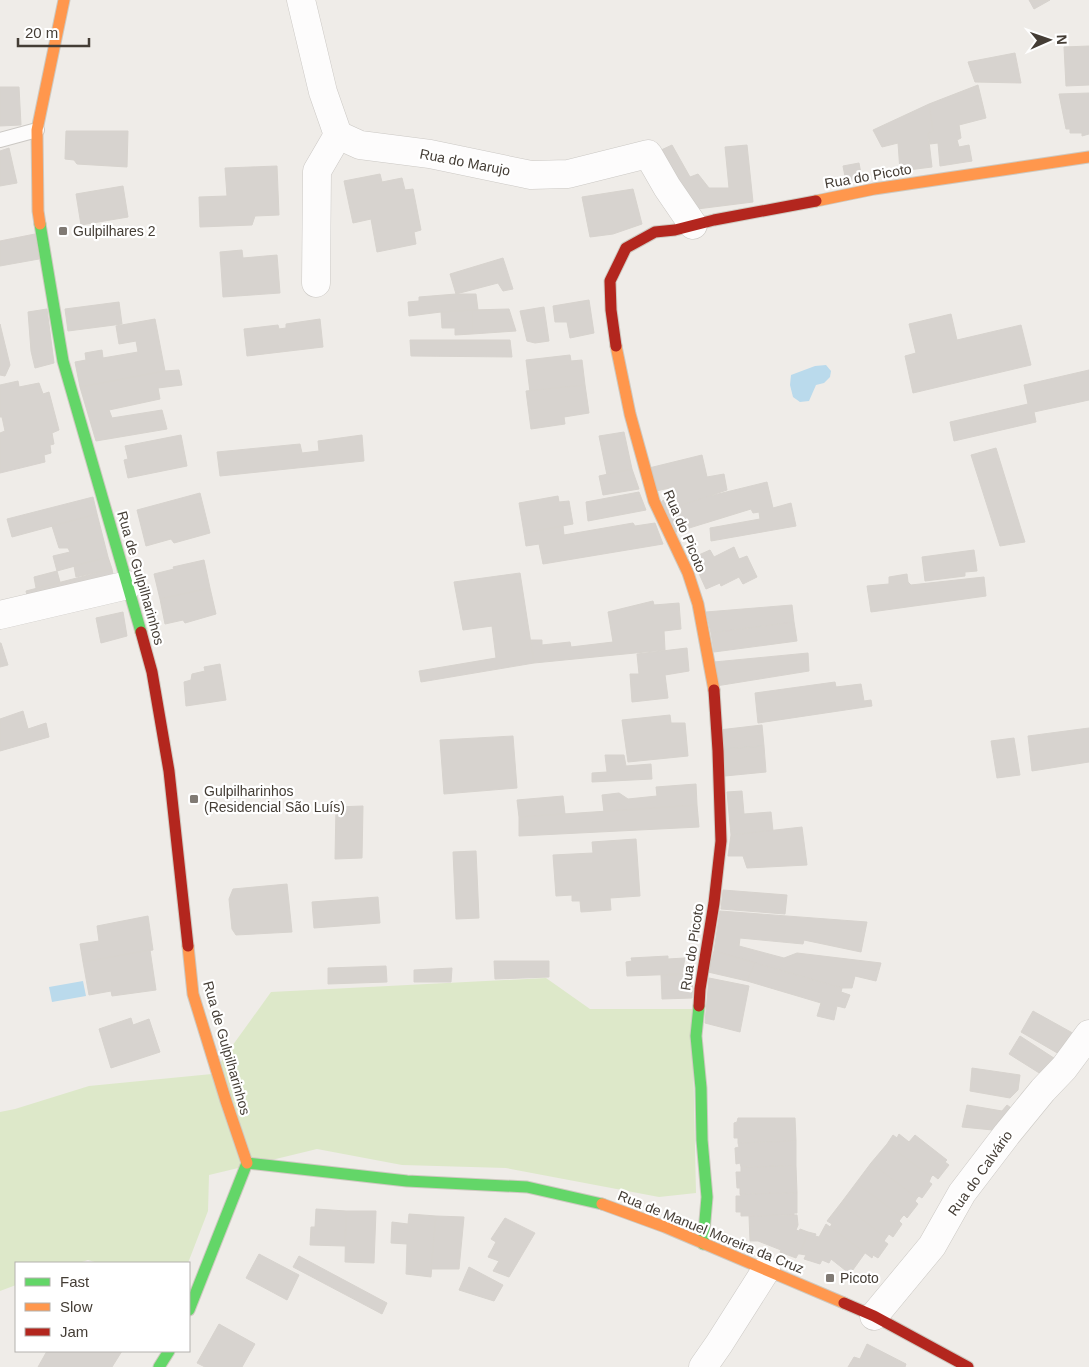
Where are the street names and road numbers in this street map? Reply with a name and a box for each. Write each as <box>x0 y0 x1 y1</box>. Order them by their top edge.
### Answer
street label: Rua do Marujo <box>418 145 512 179</box>
street label: Rua do Picoto <box>823 160 913 192</box>
street label: Rua do Picoto <box>660 487 710 575</box>
street label: Rua de Gulpilharinhos <box>114 509 168 647</box>
street label: Rua do Picoto <box>677 902 707 992</box>
street label: Rua de Gulpilharinhos <box>200 979 254 1117</box>
street label: Rua do Calvário <box>945 1127 1015 1219</box>
street label: Rua de Manuel Moreira da Cruz <box>616 1187 806 1277</box>

